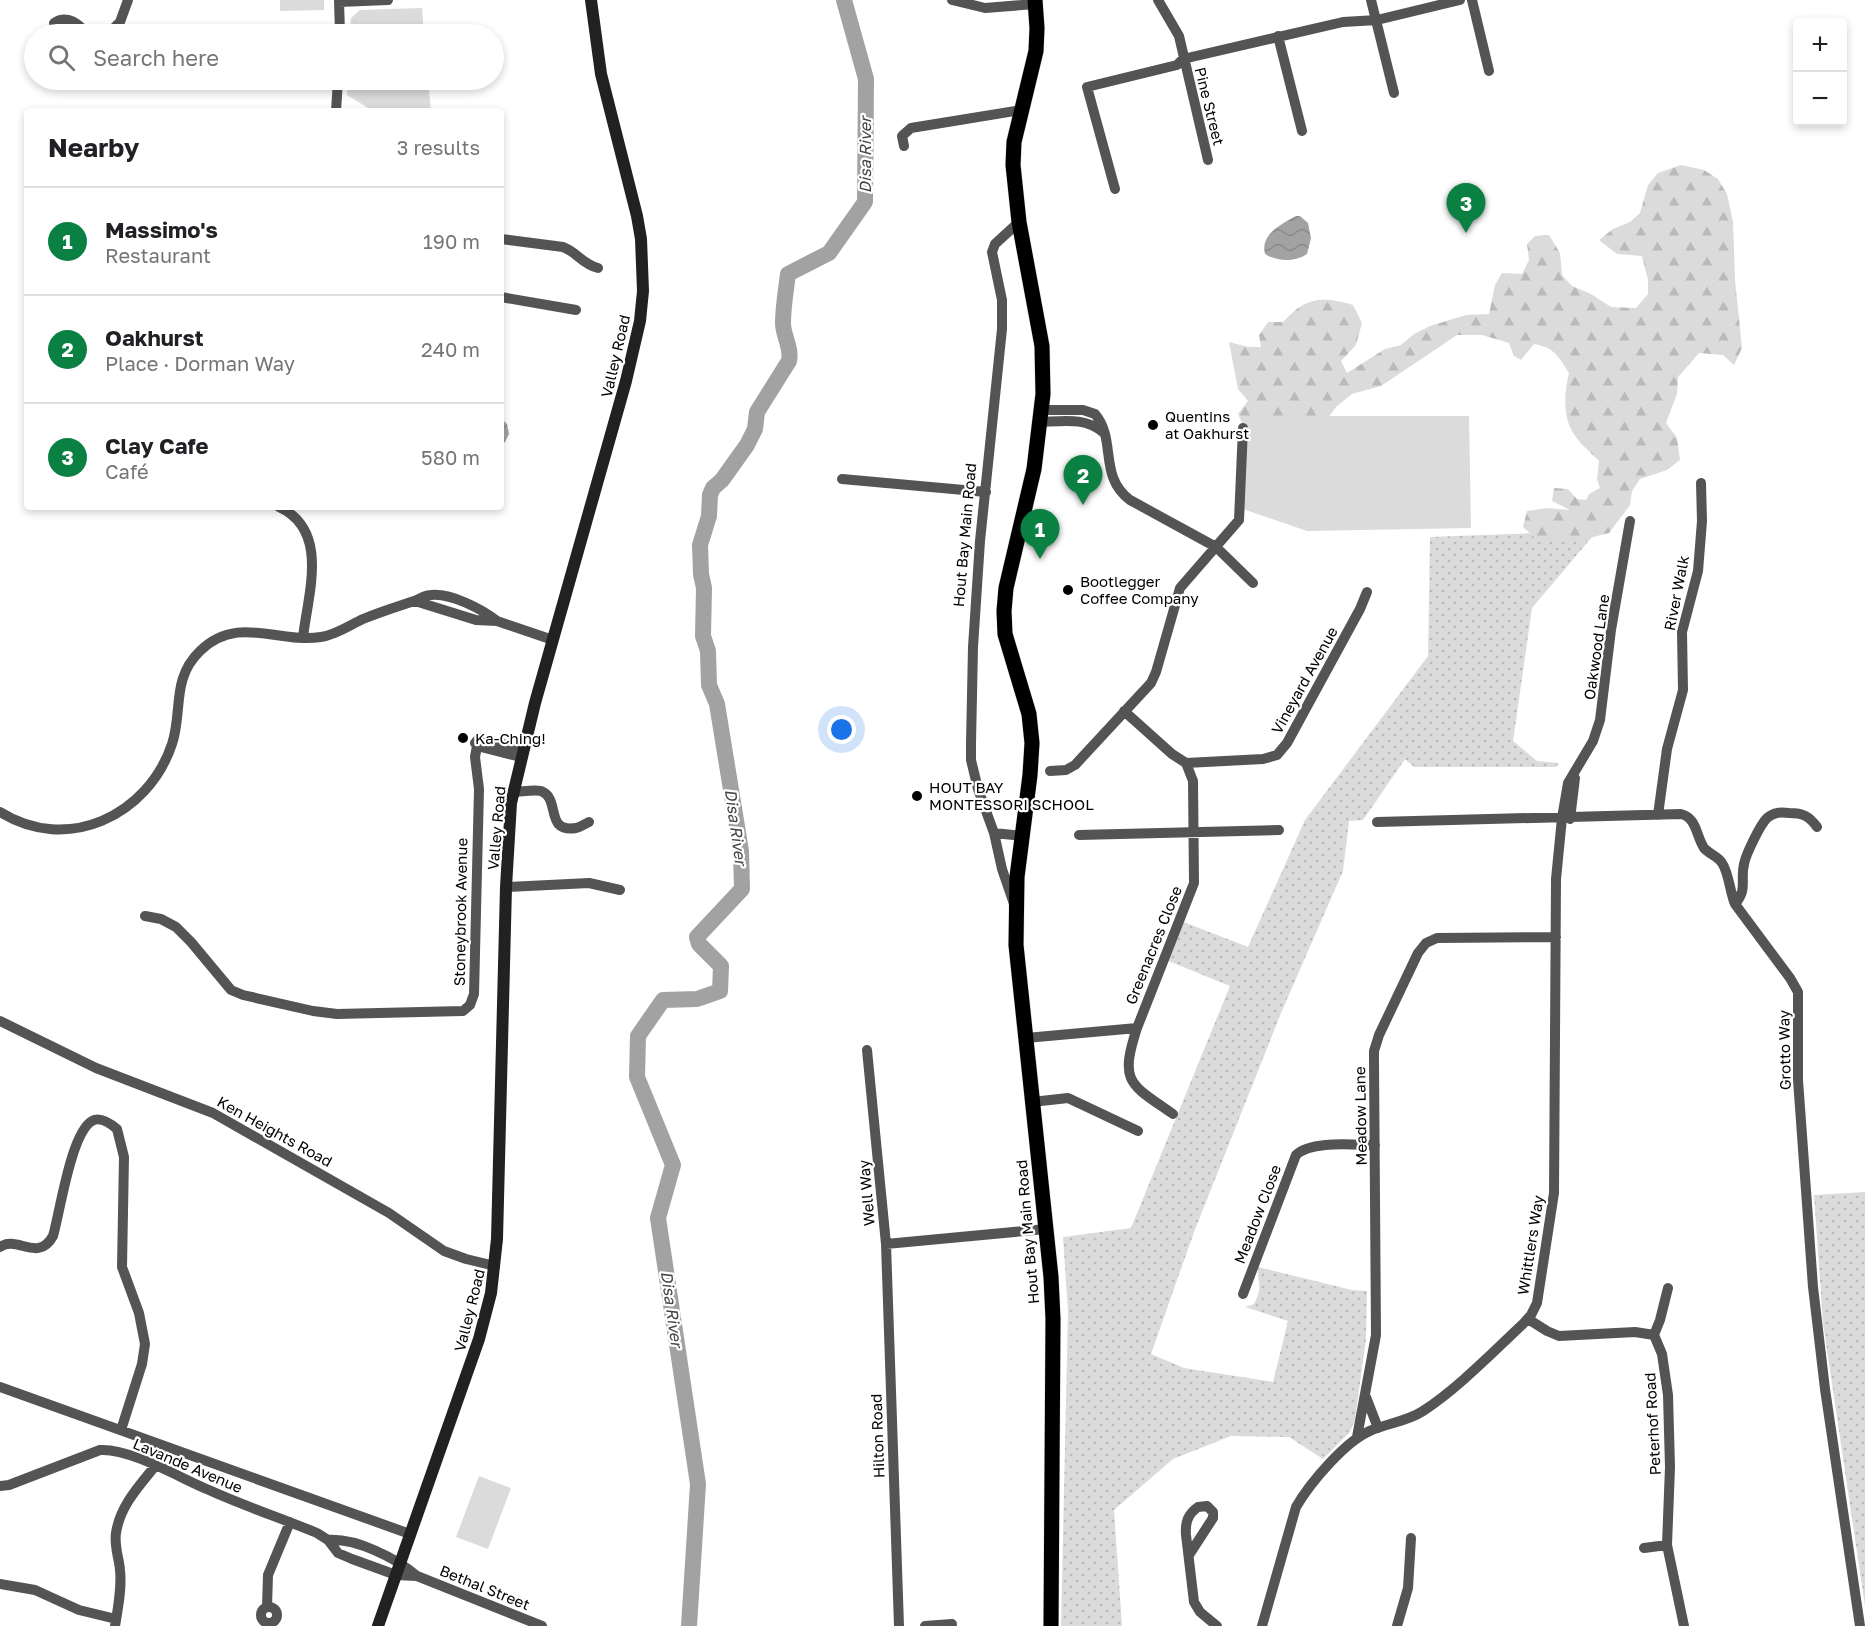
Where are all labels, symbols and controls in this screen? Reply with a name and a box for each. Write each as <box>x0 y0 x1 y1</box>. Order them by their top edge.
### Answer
map controls <box>1793 18 1847 126</box>
button: + <box>1793 18 1847 72</box>
search box <box>24 24 504 90</box>
icon: search <box>45 41 78 74</box>
text: Search here <box>93 44 219 71</box>
street label: Pine Street <box>1192 65 1228 147</box>
button: − <box>1793 72 1847 126</box>
water label: Disa River <box>855 114 875 193</box>
text: Nearby <box>48 132 139 163</box>
text: 3 results <box>397 135 480 159</box>
pin: 3 <box>1446 184 1486 233</box>
text: Massimo's <box>105 216 218 243</box>
text: 1 <box>62 229 73 253</box>
text: 190 m <box>423 229 480 253</box>
text: Restaurant <box>105 243 211 267</box>
street label: Valley Road <box>597 313 633 399</box>
text: Oakhurst <box>105 324 203 351</box>
text: 2 <box>61 337 74 361</box>
text: 240 m <box>421 337 480 361</box>
text: Place · Dorman Way <box>105 351 295 375</box>
place label: Quentins at Oakhurst <box>1165 407 1249 442</box>
marker: Quentins at Oakhurst <box>1146 418 1160 432</box>
text: Clay Cafe <box>105 432 208 459</box>
text: 3 <box>61 445 74 469</box>
text: 580 m <box>421 445 480 469</box>
pin: 2 <box>1064 456 1102 505</box>
text: Café <box>105 459 149 483</box>
street label: Hout Bay Main Road <box>949 462 979 608</box>
pin: 1 <box>1020 510 1060 559</box>
street label: River Walk <box>1660 553 1692 632</box>
place label: Bootlegger Coffee Company <box>1080 572 1199 607</box>
marker: Bootlegger Coffee Company <box>1061 583 1075 597</box>
street label: Oakwood Lane <box>1580 593 1612 701</box>
street label: Vineyard Avenue <box>1267 623 1341 737</box>
your location <box>827 715 856 744</box>
place label: Ka-Ching! <box>475 729 546 747</box>
marker: Ka-Ching! <box>456 731 470 745</box>
place label: HOUT BAY MONTESSORI SCHOOL <box>929 778 1094 813</box>
street label: Valley Road <box>483 785 509 871</box>
water label: Disa River <box>721 788 752 869</box>
marker: HOUT BAY MONTESSORI SCHOOL <box>910 789 924 803</box>
street label: Stoneybrook Avenue <box>450 837 470 986</box>
street label: Greenacres Close <box>1121 883 1185 1007</box>
street label: Grotto Way <box>1774 1009 1794 1090</box>
street label: Meadow Lane <box>1350 1066 1370 1166</box>
street label: Ken Heights Road <box>214 1092 336 1170</box>
street label: Well Way <box>854 1159 878 1227</box>
street label: Hout Bay Main Road <box>1012 1159 1042 1305</box>
street label: Meadow Close <box>1230 1162 1284 1266</box>
street label: Whittlers Way <box>1513 1193 1547 1296</box>
street label: Valley Road <box>450 1267 488 1353</box>
water label: Disa River <box>657 1270 688 1351</box>
street label: Peterhof Road <box>1640 1372 1664 1476</box>
street label: Hilton Road <box>867 1393 887 1479</box>
street label: Lavande Avenue <box>131 1434 246 1496</box>
street label: Bethal Street <box>437 1561 533 1613</box>

